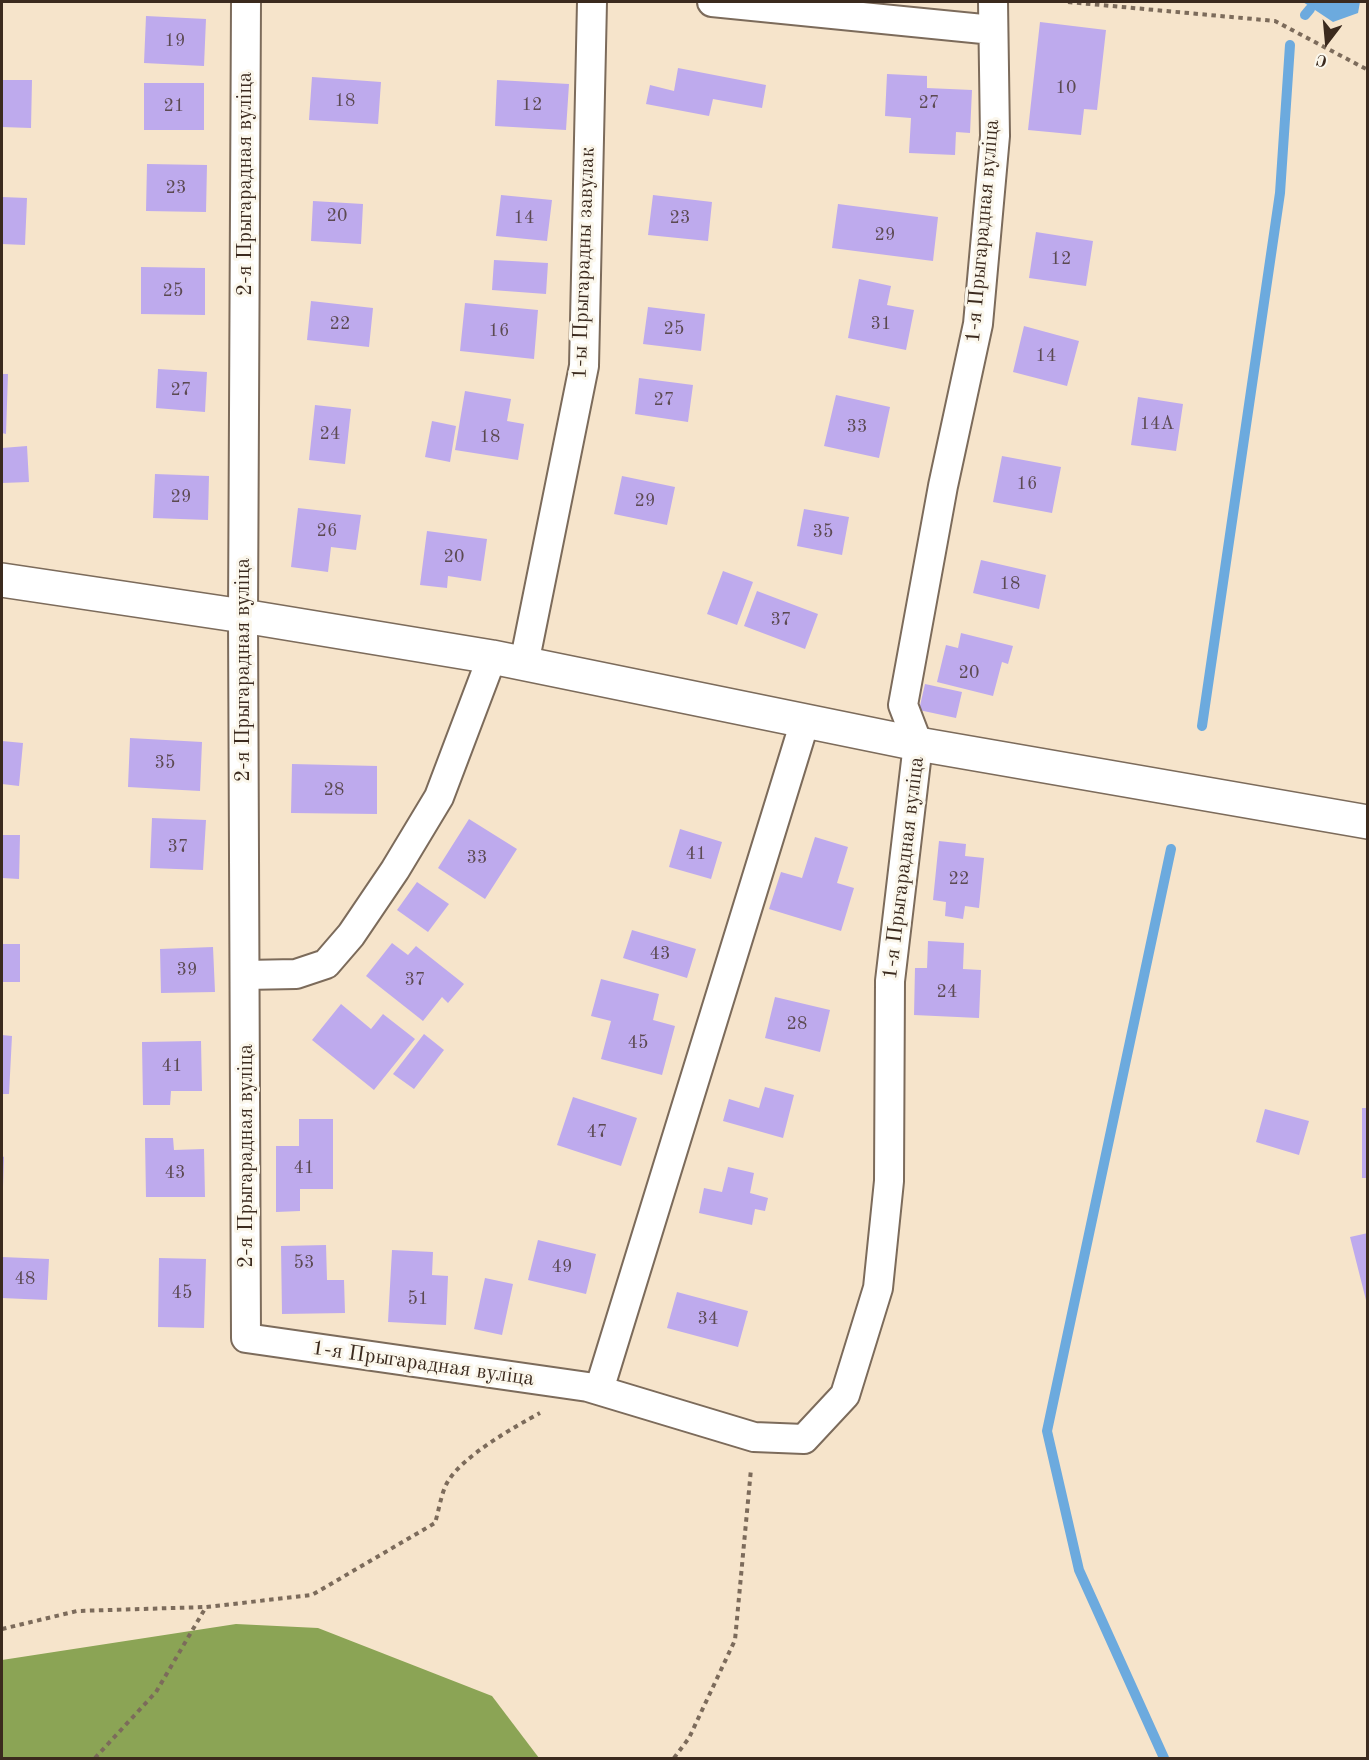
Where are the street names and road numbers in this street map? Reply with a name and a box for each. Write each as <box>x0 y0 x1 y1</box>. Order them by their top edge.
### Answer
street label: 2-я Прыгарадная вуліца <box>232 72 258 296</box>
street label: 1-я Прыгарадная вуліца <box>961 118 1005 344</box>
street label: 1-ы Прыгарадны завулак <box>567 146 601 380</box>
street label: 2-я Прыгарадная вуліца <box>230 558 256 782</box>
street label: 1-я Прыгарадная вуліца <box>878 755 930 981</box>
street label: 2-я Прыгарадная вуліца <box>233 1044 259 1268</box>
street label: 1-я Прыгарадная вуліца <box>310 1336 536 1392</box>

